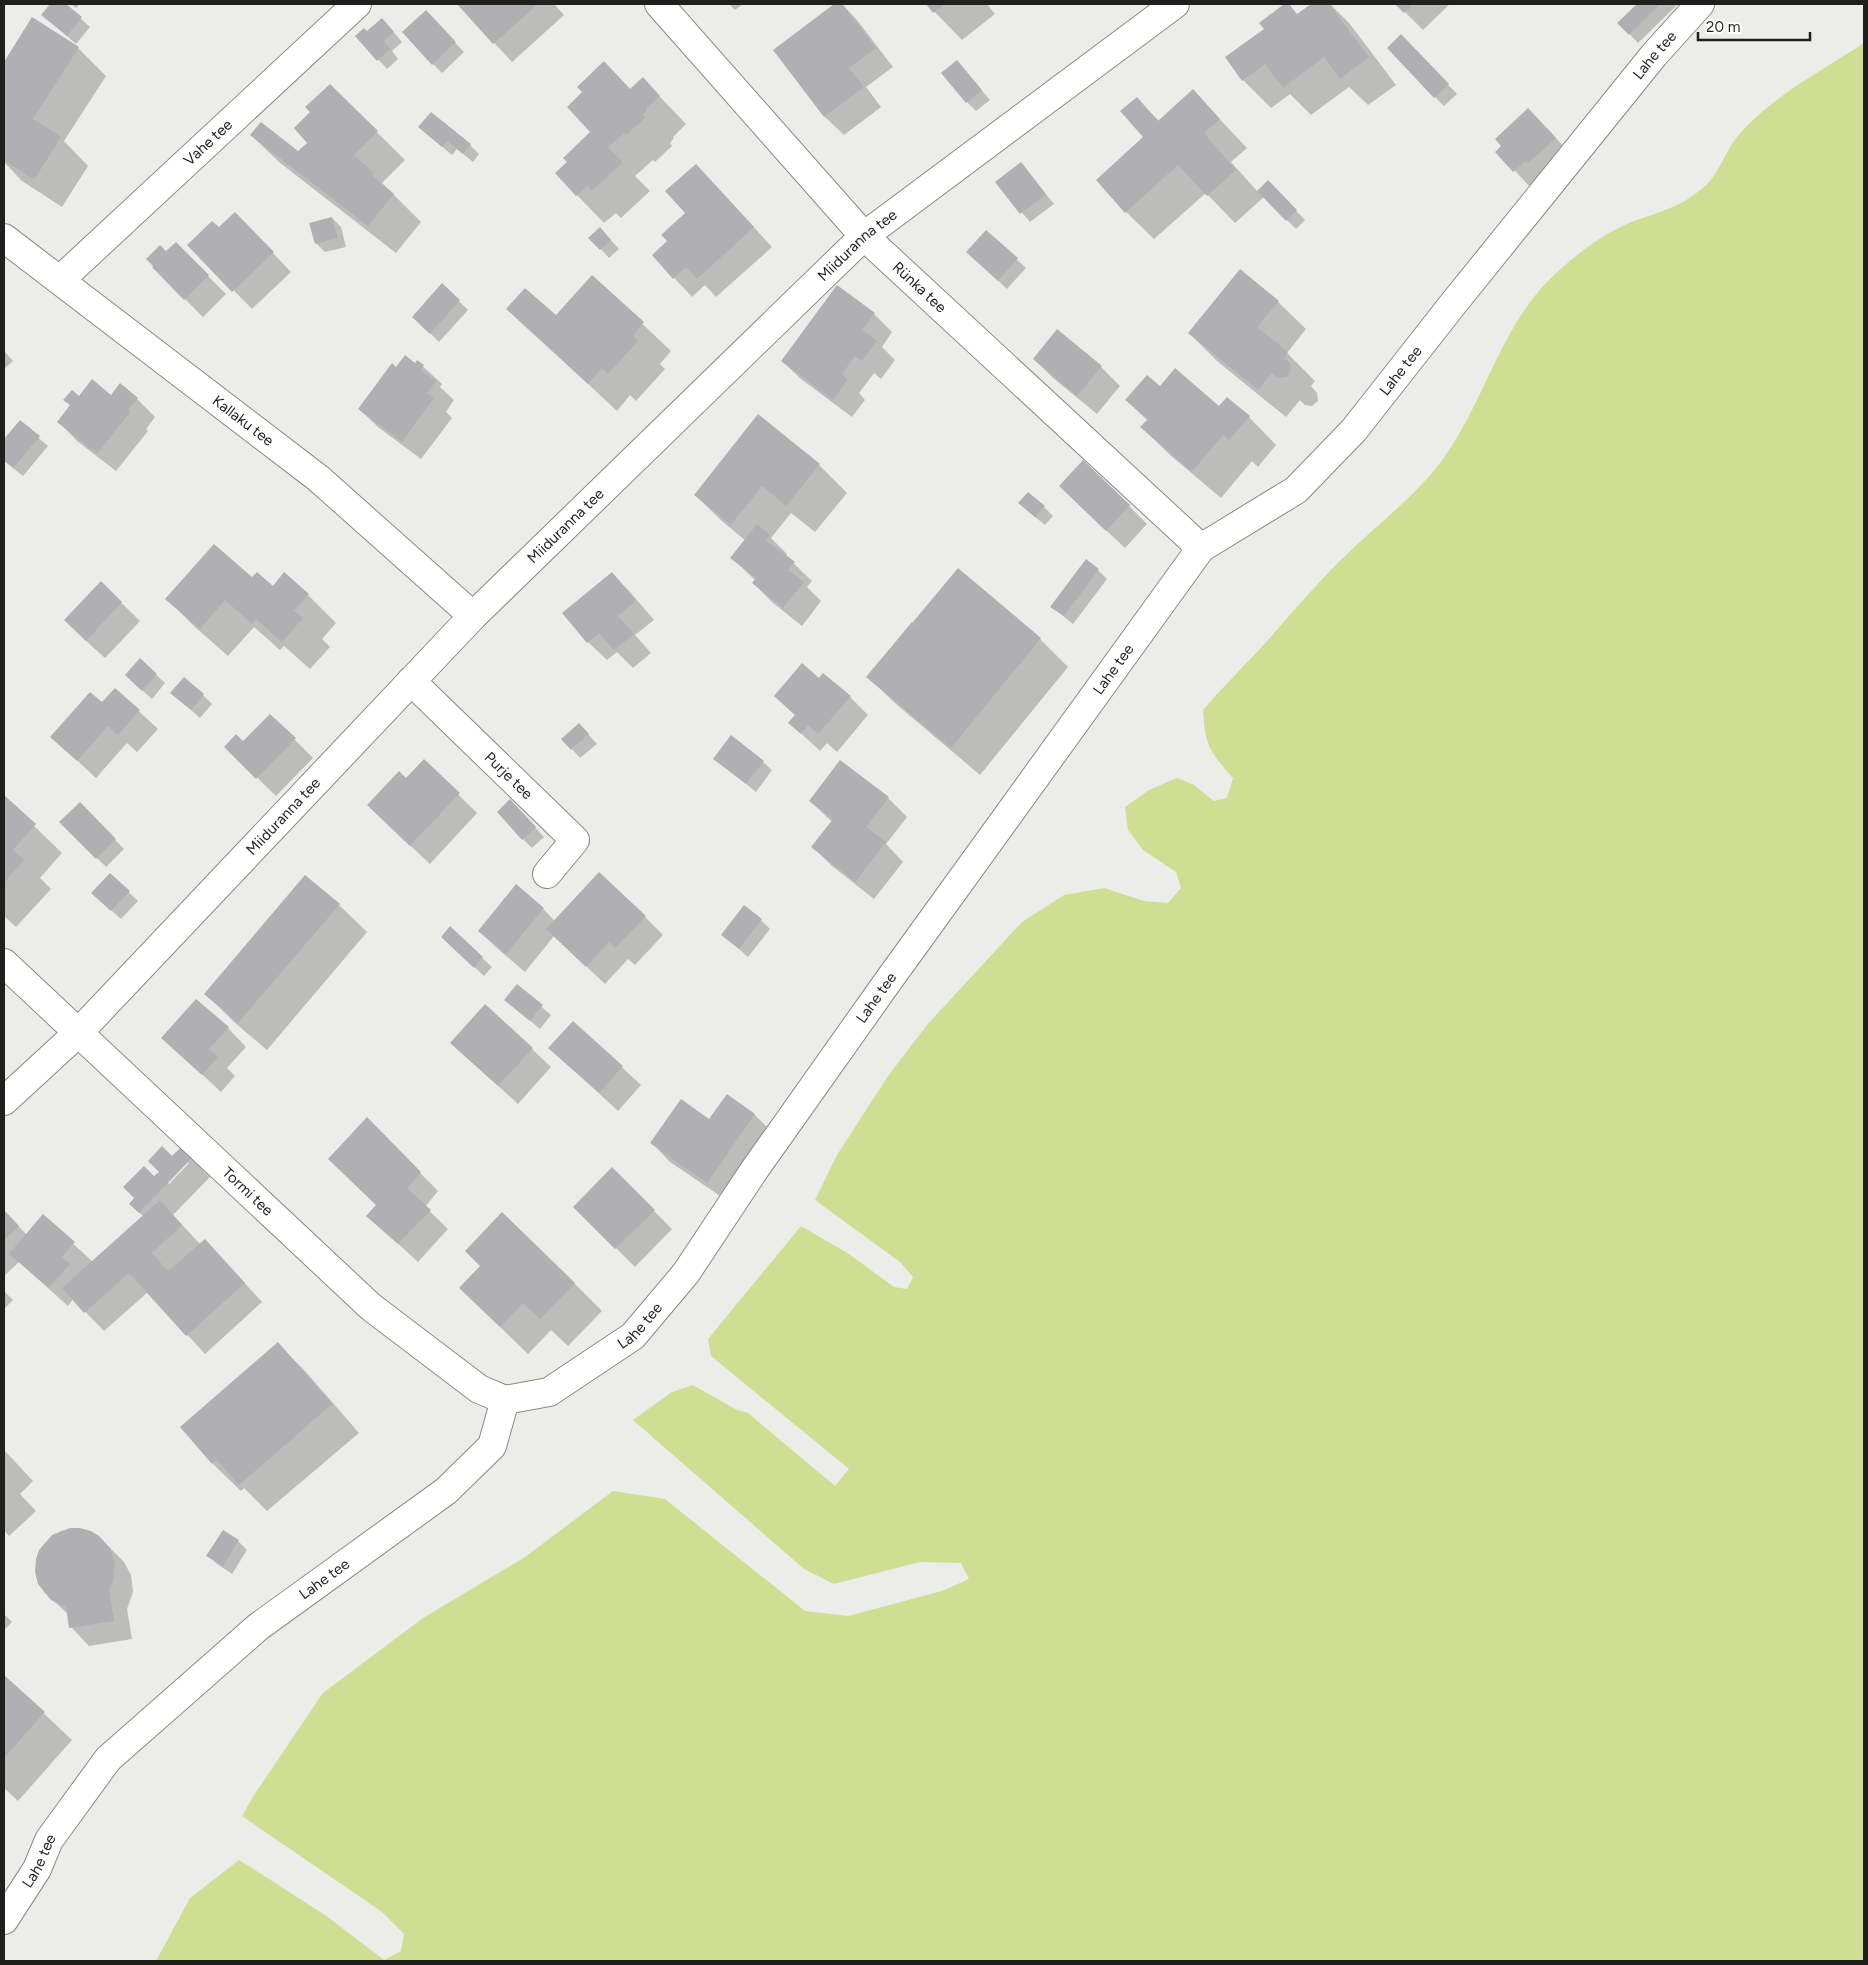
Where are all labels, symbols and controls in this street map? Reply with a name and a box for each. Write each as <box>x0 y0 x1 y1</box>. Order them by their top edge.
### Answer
scale bar <box>1698 10 1810 42</box>
text: 20 m <box>1706 18 1740 36</box>
street label: Lahe tee <box>1629 27 1680 83</box>
street label: Vahe tee <box>180 116 236 169</box>
street label: Miiduranna tee <box>814 206 900 285</box>
street label: Rünka tee <box>889 258 950 316</box>
street label: Lahe tee <box>1376 342 1426 399</box>
street label: Kallaku tee <box>209 392 277 450</box>
street label: Miiduranna tee <box>524 485 608 567</box>
street label: Lahe tee <box>1089 641 1138 698</box>
street label: Purje tee <box>481 748 536 803</box>
street label: Miiduranna tee <box>242 774 324 859</box>
street label: Lahe tee <box>852 969 900 1027</box>
street label: Tormi tee <box>218 1163 277 1220</box>
street label: Lahe tee <box>614 1299 666 1353</box>
street label: Lahe tee <box>296 1555 353 1603</box>
street label: Lahe tee <box>18 1830 60 1891</box>

